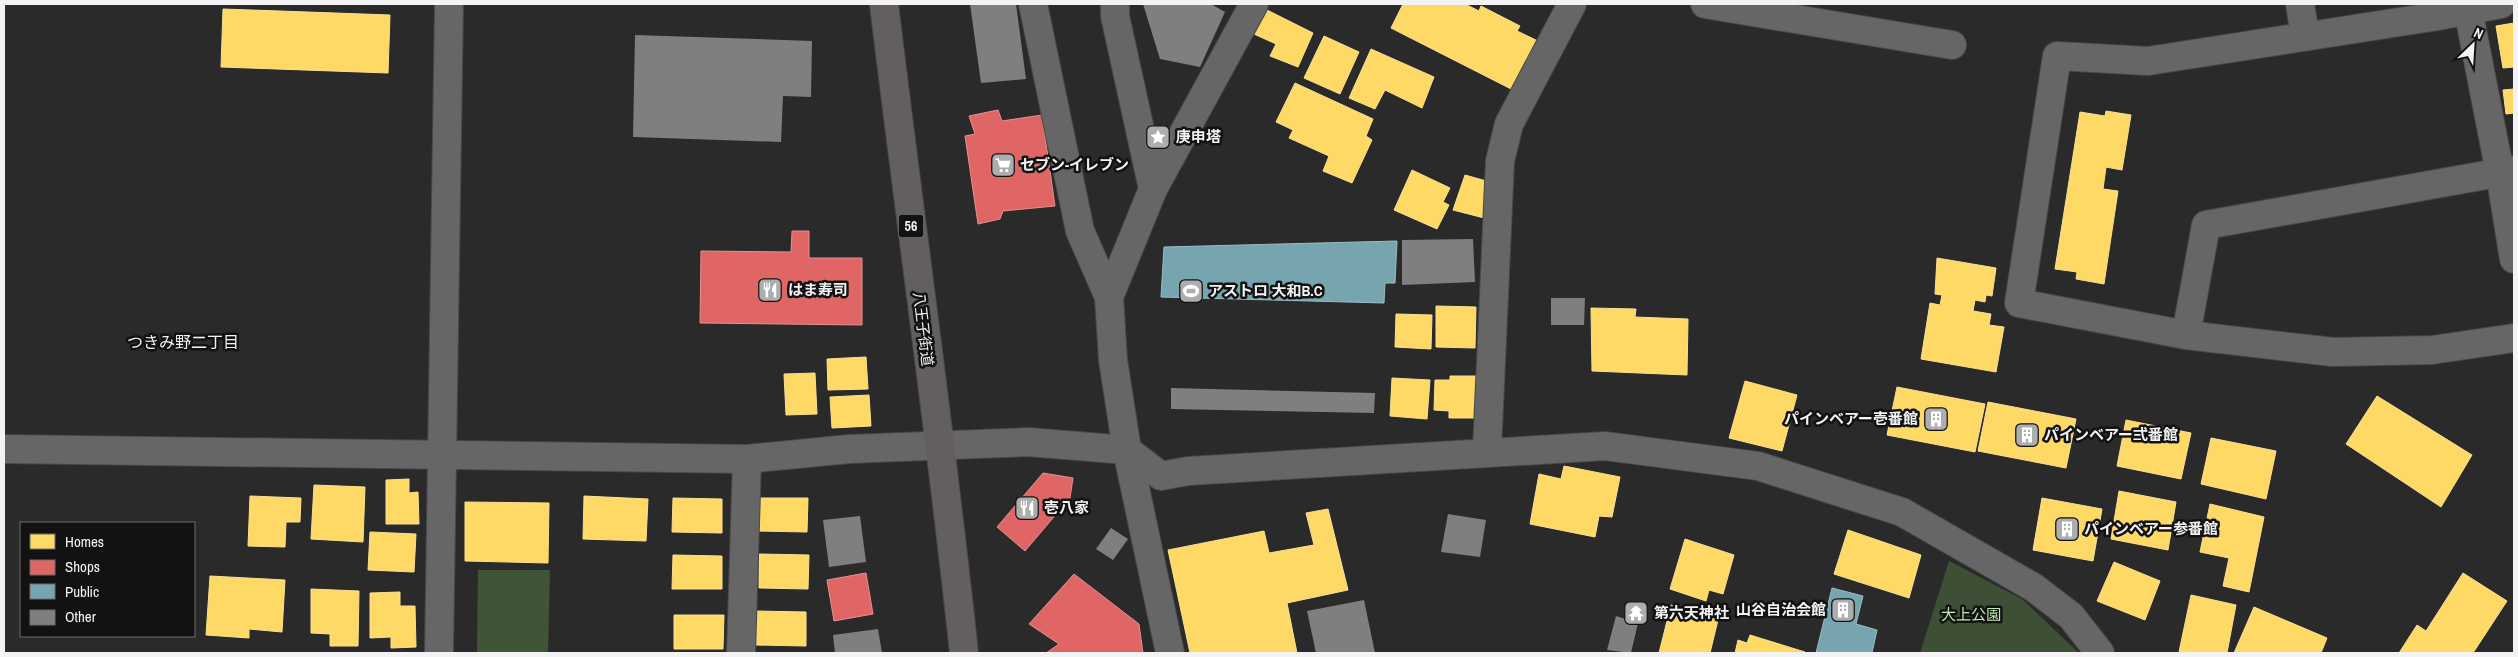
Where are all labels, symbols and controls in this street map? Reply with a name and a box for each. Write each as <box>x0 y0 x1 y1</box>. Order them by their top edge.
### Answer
north arrow <box>2448 20 2498 70</box>
text: N <box>2471 23 2486 43</box>
place icon: 庚申塔 <box>1145 124 1171 150</box>
place label: 庚申塔 <box>1176 126 1221 147</box>
supermarket icon: セブン-イレブン <box>990 152 1016 178</box>
place label: セブン-イレブン <box>1020 154 1129 175</box>
road number: 56 <box>898 215 924 238</box>
restaurant icon: はま寿司 <box>757 277 783 303</box>
sports icon: アストロ 大和B.C <box>1178 278 1204 304</box>
place label: はま寿司 <box>788 279 848 300</box>
place label: アストロ 大和B.C <box>1208 280 1323 301</box>
street label: 八王子街道 <box>909 290 938 367</box>
district label: つきみ野二丁目 <box>127 331 239 353</box>
building icon: パインベアー壱番館 <box>1923 406 1949 432</box>
place label: パインベアー壱番館 <box>1784 408 1918 429</box>
building icon: パインベアー弍番館 <box>2014 422 2040 448</box>
place label: パインベアー弍番館 <box>2044 424 2178 445</box>
restaurant icon: 壱八家 <box>1014 495 1040 521</box>
place label: 壱八家 <box>1044 497 1089 518</box>
building icon: パインベアー参番館 <box>2054 516 2080 542</box>
place label: パインベアー参番館 <box>2084 518 2218 539</box>
legend <box>20 522 195 637</box>
text: Homes <box>65 531 104 552</box>
text: Shops <box>65 556 100 577</box>
text: Public <box>65 581 99 602</box>
building icon: 山谷自治会館 <box>1830 597 1856 623</box>
place label: 山谷自治会館 <box>1736 599 1826 620</box>
temple icon: 第六天神社 <box>1623 600 1649 626</box>
place label: 第六天神社 <box>1654 602 1729 623</box>
park label: 大上公園 <box>1941 604 2001 625</box>
text: Other <box>65 606 96 627</box>

